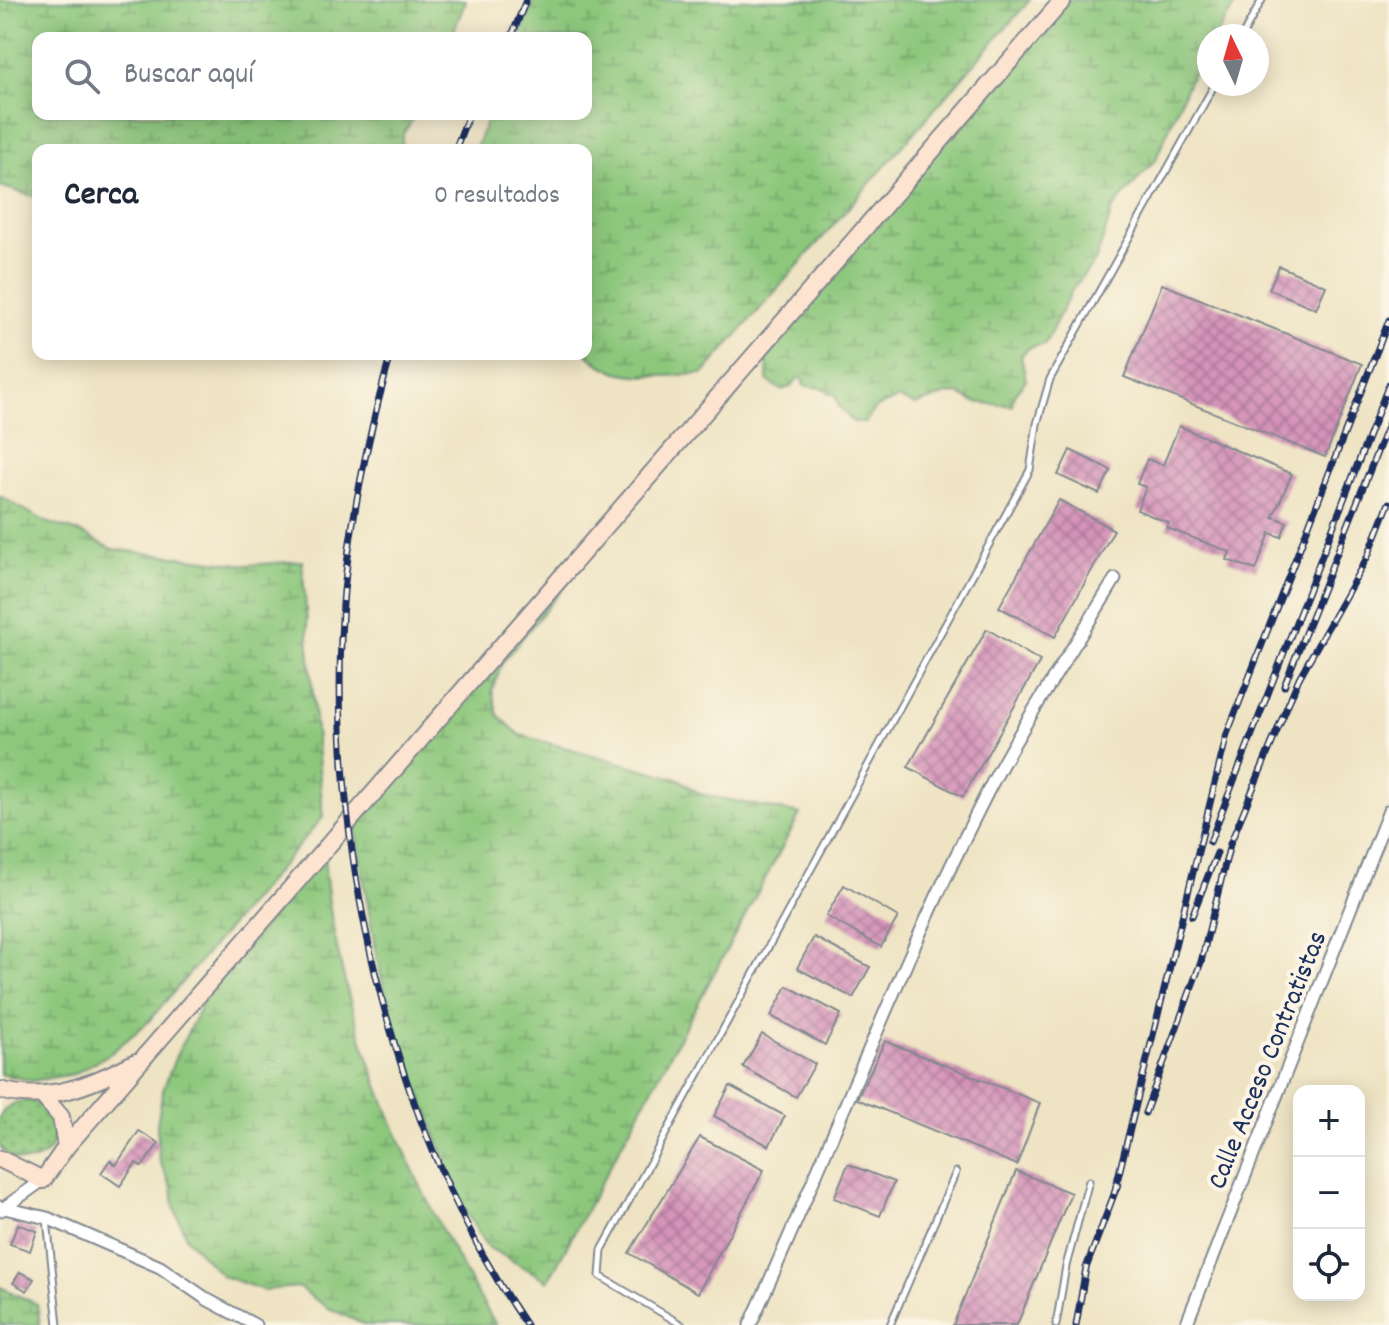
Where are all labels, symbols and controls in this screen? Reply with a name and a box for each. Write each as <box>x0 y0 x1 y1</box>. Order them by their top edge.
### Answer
north arrow <box>1197 24 1269 96</box>
search box <box>32 32 592 120</box>
icon: search <box>60 54 104 98</box>
text: Buscar aquí <box>124 55 254 98</box>
text: Cerca <box>64 172 138 221</box>
text: 0 resultados <box>434 178 560 215</box>
street label: Calle Acceso Contratistas <box>1200 926 1340 1196</box>
map controls <box>1293 1085 1365 1301</box>
button: + <box>1293 1085 1365 1157</box>
button: − <box>1293 1157 1365 1229</box>
button: locate <box>1293 1229 1365 1301</box>

